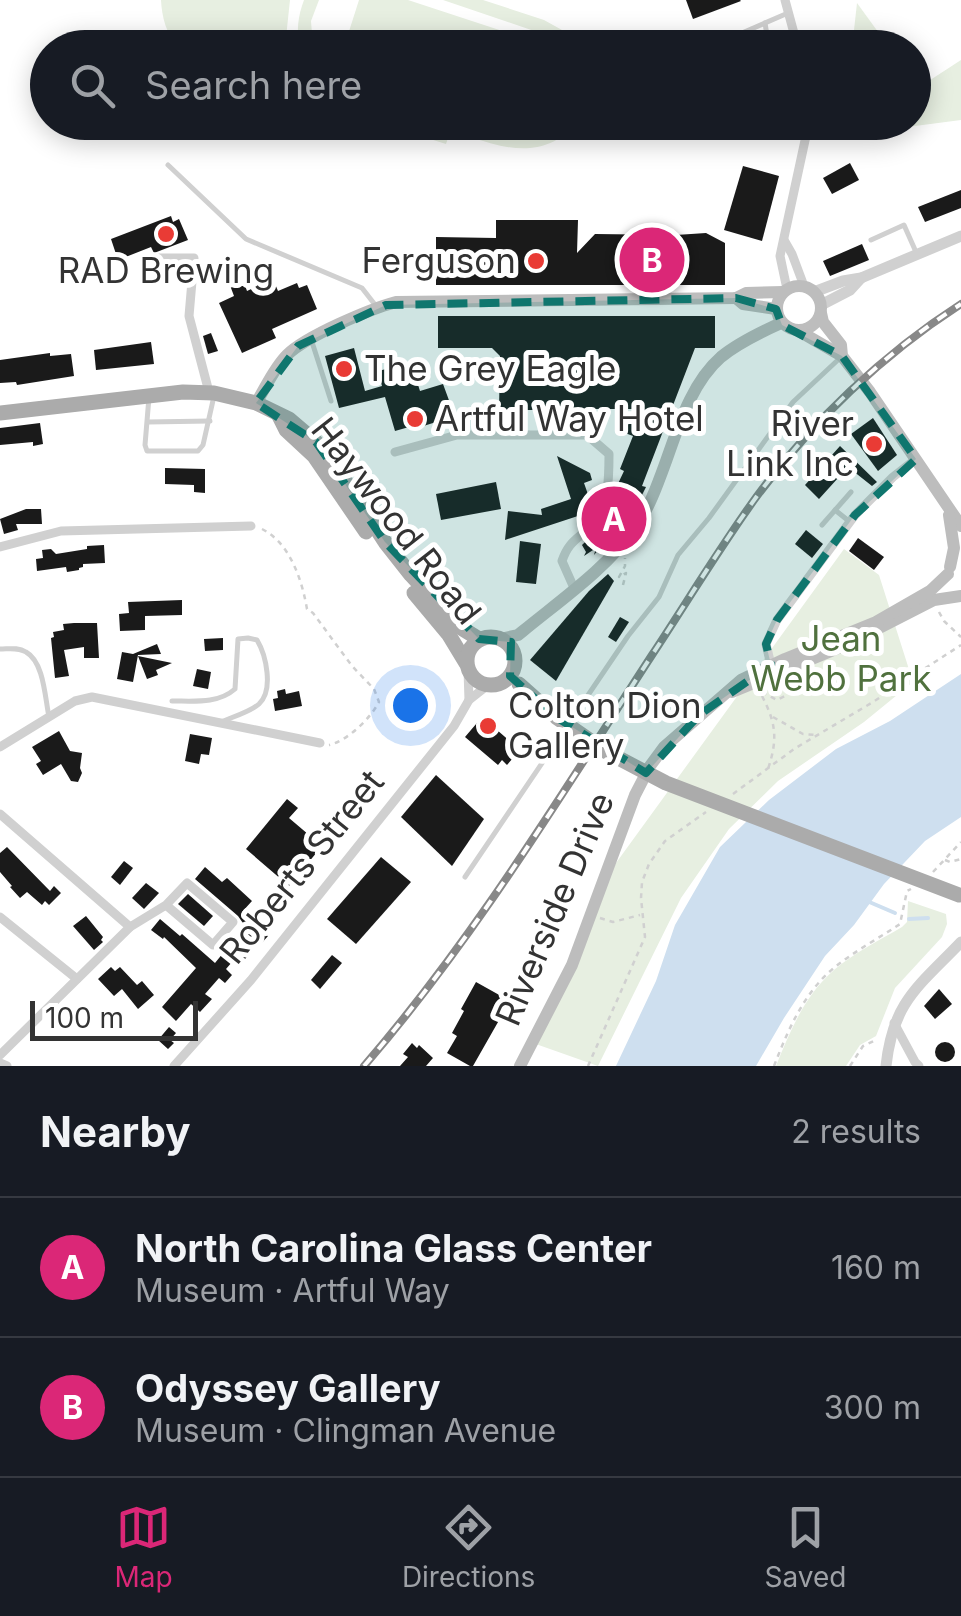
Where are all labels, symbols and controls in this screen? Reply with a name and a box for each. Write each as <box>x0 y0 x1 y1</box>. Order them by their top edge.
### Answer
search box <box>30 30 931 140</box>
icon: search <box>65 58 120 113</box>
text: Search here <box>145 62 362 108</box>
pin: B <box>620 222 684 298</box>
marker: RAD Brewing <box>155 223 177 245</box>
place label: Ferguson <box>361 239 516 281</box>
place label: RAD Brewing <box>58 249 274 291</box>
marker: Ferguson <box>525 250 547 272</box>
place label: The Grey Eagle <box>364 347 617 389</box>
marker: The Grey Eagle <box>333 358 355 380</box>
place label: Artful Way Hotel <box>435 397 704 439</box>
place label: River Link Inc <box>726 402 854 484</box>
marker: Artful Way Hotel <box>404 408 426 430</box>
street label: Haywood Road <box>303 409 490 632</box>
marker: River Link Inc <box>863 433 885 455</box>
pin: A <box>582 482 646 556</box>
park label: Jean Webb Park <box>751 617 931 699</box>
your location <box>385 680 436 731</box>
place label: Colton Dion Gallery <box>508 684 702 766</box>
marker: Colton Dion Gallery <box>477 715 499 737</box>
street label: Roberts Street <box>210 761 392 972</box>
street label: Riverside Drive <box>486 786 622 1031</box>
scale bar <box>30 996 198 1040</box>
text: 100 m <box>45 1001 124 1035</box>
text: Nearby <box>40 1106 191 1157</box>
text: 2 results <box>791 1112 921 1151</box>
text: North Carolina Glass Center <box>135 1225 652 1271</box>
text: A <box>61 1248 84 1287</box>
text: 160 m <box>831 1248 921 1287</box>
text: Museum · Artful Way <box>135 1271 450 1310</box>
text: Odyssey Gallery <box>135 1365 441 1411</box>
text: B <box>62 1388 83 1427</box>
text: 300 m <box>824 1388 921 1427</box>
text: Museum · Clingman Avenue <box>135 1411 556 1450</box>
tab: Map <box>115 1500 173 1594</box>
tab: Directions <box>402 1500 535 1594</box>
tab: Saved <box>764 1500 846 1594</box>

